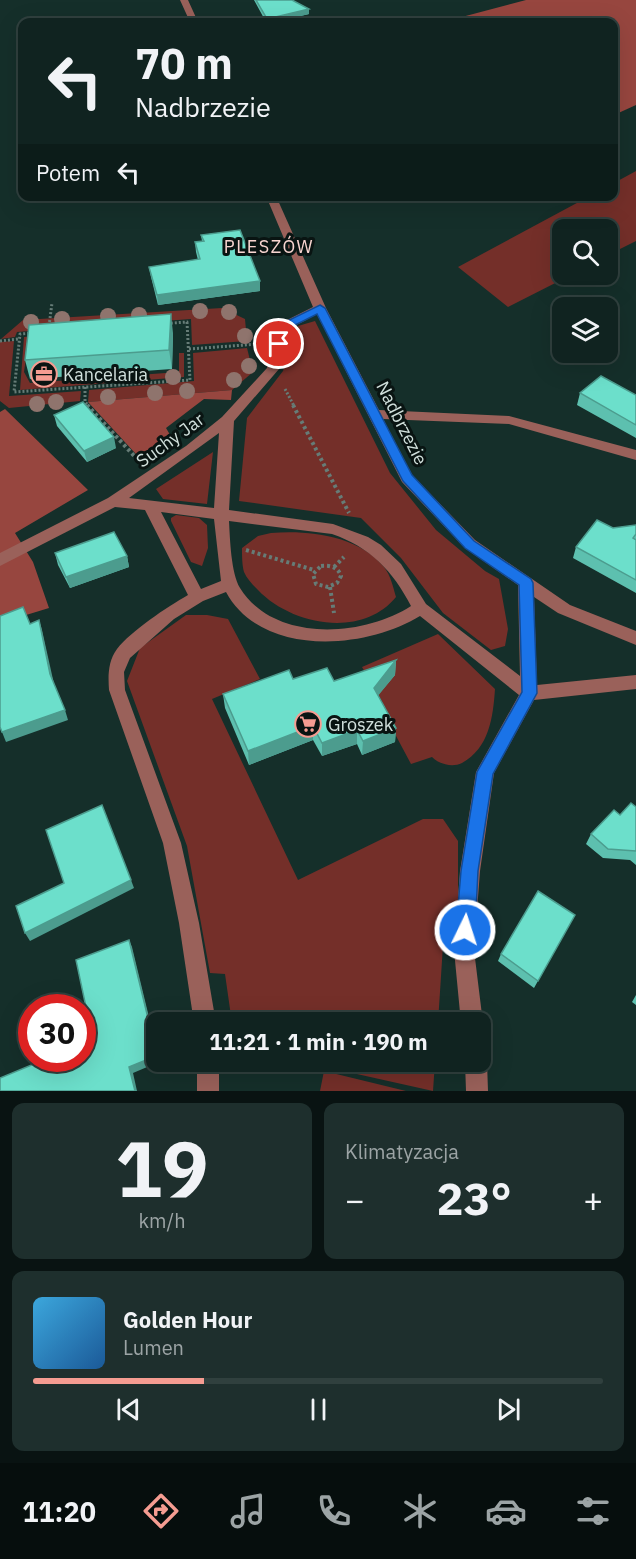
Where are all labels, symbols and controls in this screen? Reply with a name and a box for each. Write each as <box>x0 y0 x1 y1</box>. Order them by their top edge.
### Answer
text: 70 m <box>135 36 233 91</box>
icon: left <box>36 42 114 120</box>
text: Nadbrzezie <box>135 89 271 124</box>
icon: left <box>112 156 145 189</box>
text: Potem <box>36 158 100 187</box>
map controls <box>552 219 618 363</box>
button: search <box>552 219 618 285</box>
district label: PLESZÓW <box>224 235 314 258</box>
button: layers <box>552 297 618 363</box>
pin <box>253 318 304 369</box>
icon: arrive <box>262 327 295 360</box>
office icon: Kancelaria <box>29 359 59 389</box>
place label: Kancelaria <box>63 363 148 386</box>
street label: Nadbrzezie <box>371 377 433 469</box>
street label: Suchy Jar <box>132 407 209 472</box>
supermarket icon: Groszek <box>293 709 323 739</box>
place label: Groszek <box>328 713 394 736</box>
position arrow <box>433 898 497 962</box>
speed limit sign: 30 <box>18 994 96 1072</box>
text: 11:21 · 1 min · 190 m <box>209 1027 428 1056</box>
text: 19 <box>115 1117 209 1218</box>
text: Klimatyzacja <box>345 1138 459 1165</box>
text: 23° <box>436 1169 512 1227</box>
text: − <box>345 1178 365 1221</box>
text: + <box>583 1178 603 1221</box>
text: km/h <box>138 1207 186 1234</box>
text: Golden Hour <box>123 1305 252 1334</box>
text: Lumen <box>123 1334 184 1361</box>
icon: previous <box>112 1393 145 1426</box>
icon: pause <box>302 1393 335 1426</box>
icon: next <box>492 1393 525 1426</box>
icon: directions <box>140 1490 182 1532</box>
icon: music <box>227 1490 269 1532</box>
icon: phone <box>313 1490 355 1532</box>
icon: climate <box>399 1490 441 1532</box>
icon: car <box>485 1490 527 1532</box>
icon: filters <box>572 1490 614 1532</box>
text: 11:20 <box>22 1494 96 1529</box>

